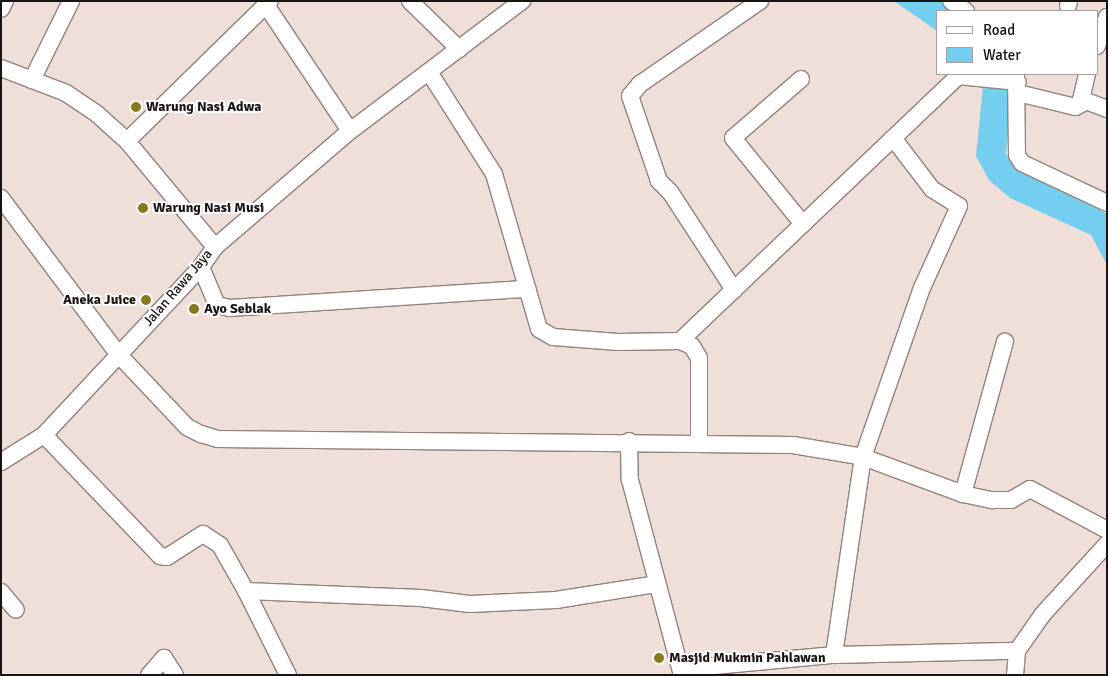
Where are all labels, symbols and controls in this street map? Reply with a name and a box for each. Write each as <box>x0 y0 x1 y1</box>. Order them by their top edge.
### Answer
legend <box>936 10 1098 75</box>
text: Road <box>983 21 1015 39</box>
text: Water <box>983 46 1021 64</box>
place label: Warung Nasi Adwa <box>146 99 261 115</box>
marker: Warung Nasi Adwa <box>130 101 142 113</box>
place label: Warung Nasi Musi <box>153 200 264 216</box>
marker: Warung Nasi Musi <box>137 202 149 214</box>
street label: Jalan Rawa Jaya <box>140 246 216 330</box>
place label: Aneka Juice <box>63 292 136 308</box>
marker: Aneka Juice <box>140 294 152 306</box>
place label: Ayo Seblak <box>204 301 271 317</box>
marker: Ayo Seblak <box>188 303 200 315</box>
place label: Masjid Mukmin Pahlawan <box>669 650 826 666</box>
marker: Masjid Mukmin Pahlawan <box>653 652 665 664</box>

